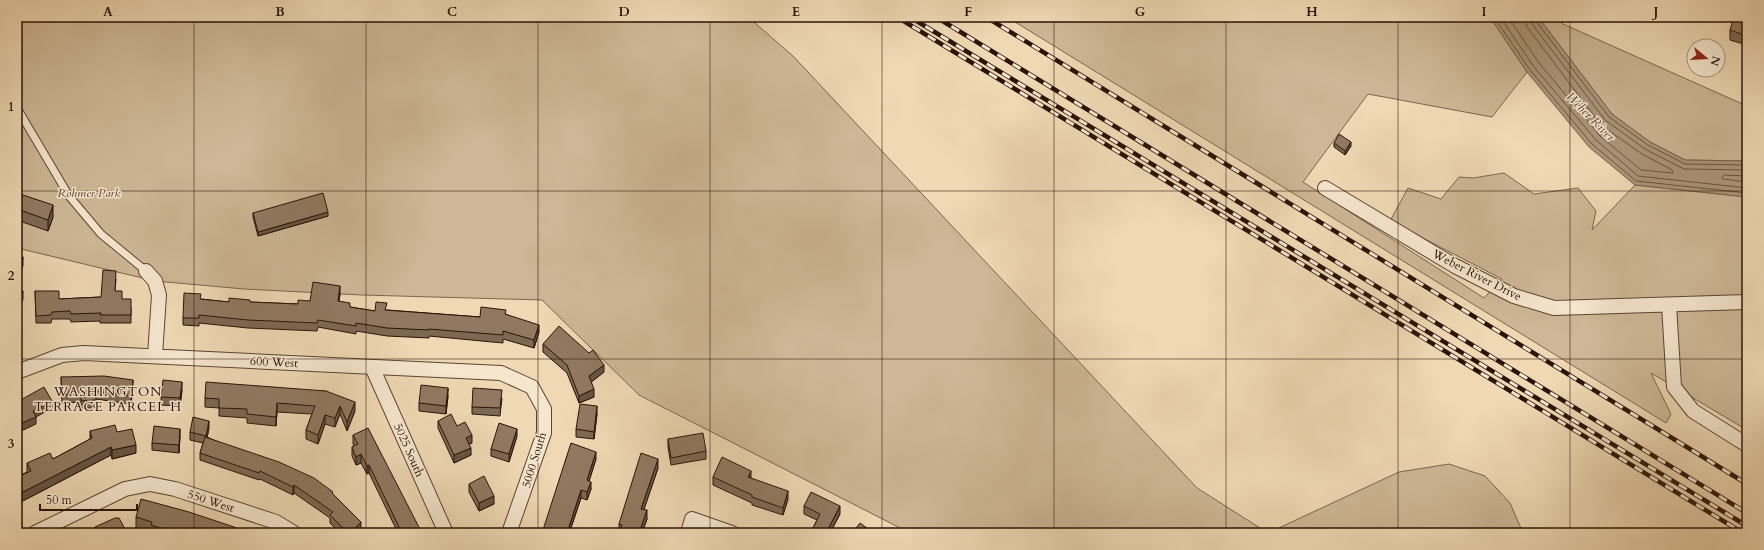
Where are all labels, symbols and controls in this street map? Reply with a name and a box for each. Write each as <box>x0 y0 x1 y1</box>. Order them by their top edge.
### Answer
text: A <box>103 3 113 21</box>
text: B <box>275 3 285 21</box>
text: C <box>447 3 457 21</box>
text: D <box>618 3 630 21</box>
text: E <box>792 3 800 21</box>
text: F <box>964 3 972 21</box>
text: G <box>1135 3 1146 21</box>
text: H <box>1306 3 1318 21</box>
text: I <box>1481 3 1487 21</box>
text: J <box>1652 3 1659 21</box>
north arrow <box>1686 38 1726 78</box>
text: N <box>1706 54 1724 68</box>
water label: Weber River <box>1562 88 1620 146</box>
text: 1 <box>8 98 14 116</box>
park label: Rohmer Park <box>58 185 121 201</box>
street label: Weber River Drive <box>1429 245 1524 304</box>
text: 2 <box>8 267 15 285</box>
street label: 600 West <box>250 353 299 371</box>
district label: WASHINGTON TERRACE PARCEL H <box>34 383 182 416</box>
street label: 5025 South <box>390 421 428 480</box>
street label: 5000 South <box>518 430 550 490</box>
text: 3 <box>8 435 15 453</box>
scale bar <box>40 486 137 512</box>
street label: 550 West <box>186 486 237 516</box>
text: 50 m <box>46 492 73 508</box>

